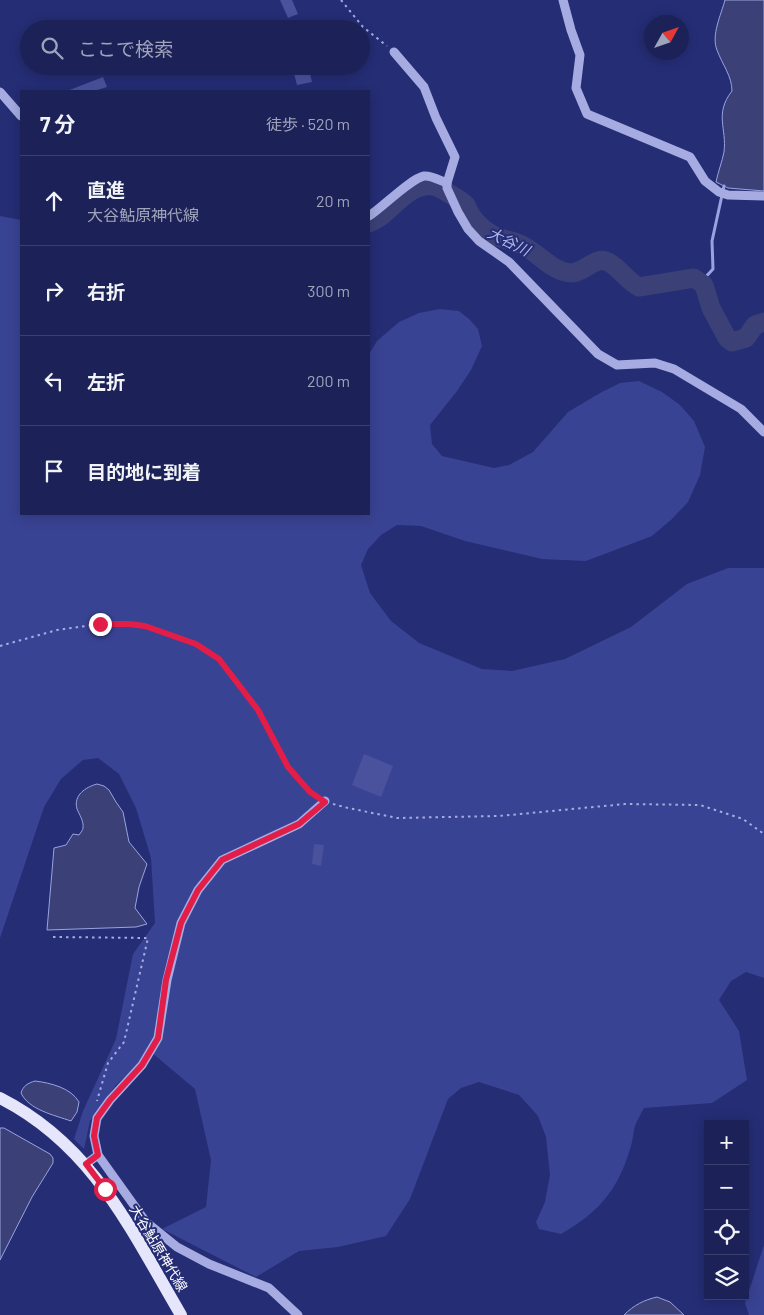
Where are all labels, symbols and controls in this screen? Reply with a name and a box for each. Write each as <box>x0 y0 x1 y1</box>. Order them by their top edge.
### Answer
north arrow <box>644 15 689 60</box>
search box <box>20 20 370 75</box>
icon: search <box>38 34 66 62</box>
text: ここで検索 <box>78 37 173 60</box>
text: 7 分 <box>40 111 76 136</box>
text: 徒歩 · 520 m <box>266 114 350 133</box>
text: 直進 <box>87 178 125 201</box>
icon: ahead <box>40 187 68 215</box>
text: 20 m <box>316 191 350 210</box>
text: 大谷鮎原神代線 <box>87 205 199 224</box>
water label: 大谷川 <box>485 223 535 260</box>
icon: right <box>40 277 68 305</box>
text: 右折 <box>87 280 125 303</box>
text: 300 m <box>307 281 350 300</box>
icon: left <box>40 367 68 395</box>
text: 左折 <box>87 370 125 393</box>
text: 200 m <box>307 371 350 390</box>
icon: arrive <box>40 457 68 485</box>
text: 目的地に到着 <box>87 460 201 483</box>
route end <box>89 613 112 636</box>
map controls <box>704 1120 749 1300</box>
button: + <box>704 1120 749 1165</box>
button: − <box>704 1165 749 1210</box>
route start <box>94 1178 117 1201</box>
street label: 大谷鮎原神代線 <box>126 1202 192 1294</box>
button: locate <box>704 1210 749 1255</box>
button: layers <box>704 1255 749 1300</box>

